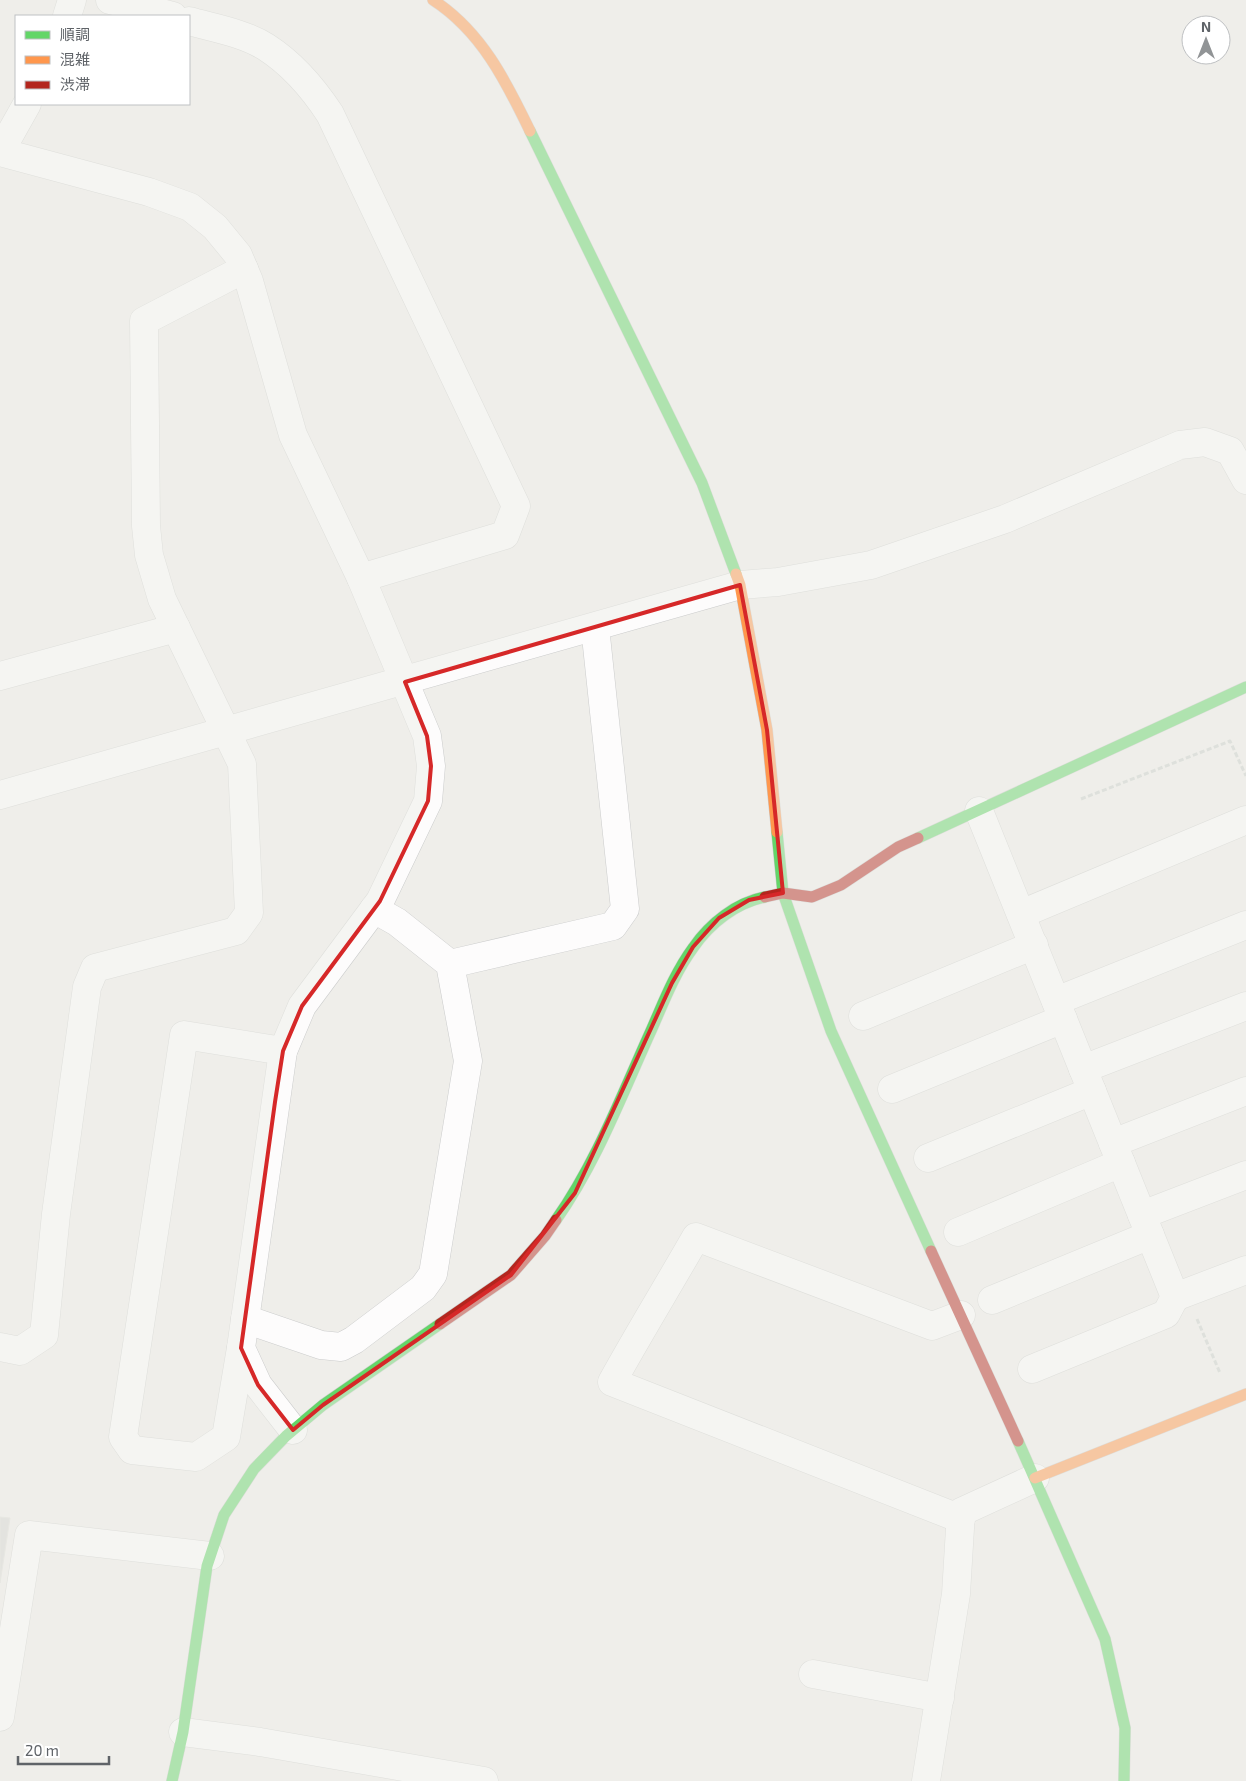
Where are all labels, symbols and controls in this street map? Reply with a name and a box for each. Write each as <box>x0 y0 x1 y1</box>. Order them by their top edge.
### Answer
legend <box>15 15 190 105</box>
north arrow <box>1181 15 1231 65</box>
text: N <box>1201 18 1211 35</box>
text: 順調 <box>60 25 90 43</box>
text: 混雑 <box>60 50 90 68</box>
text: 渋滞 <box>60 75 90 93</box>
scale bar <box>18 1734 109 1766</box>
text: 20 m <box>25 1741 59 1759</box>

